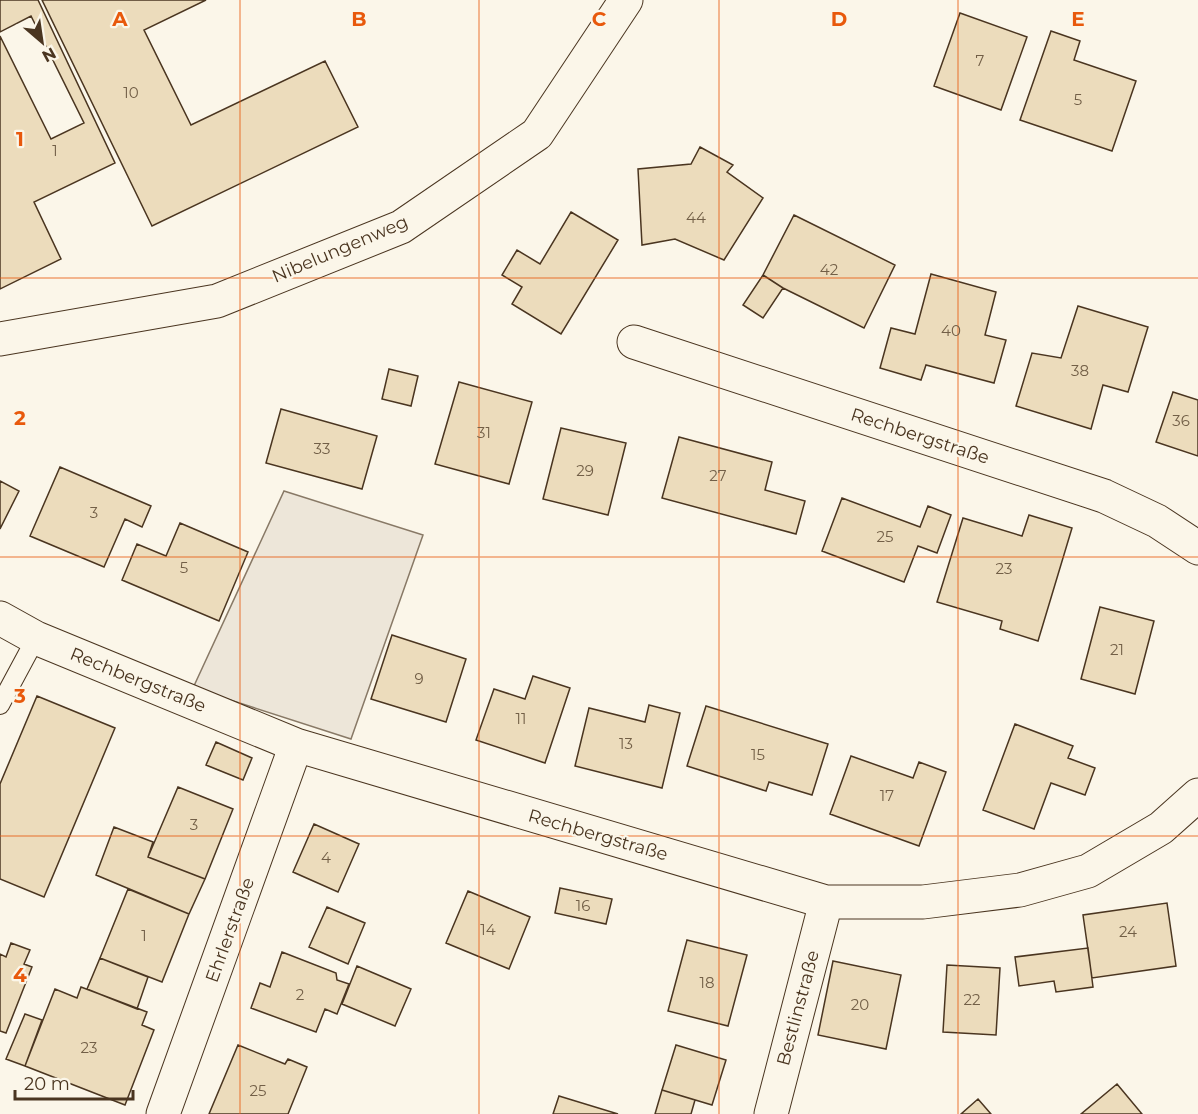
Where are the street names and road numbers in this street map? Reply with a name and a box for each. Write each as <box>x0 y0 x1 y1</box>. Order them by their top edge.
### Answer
street label: Nibelungenweg <box>269 210 411 288</box>
street label: Rechbergstraße <box>848 403 992 469</box>
street label: Rechbergstraße <box>67 643 209 717</box>
street label: Rechbergstraße <box>525 805 671 866</box>
street label: Ehrlerstraße <box>201 874 259 986</box>
street label: Bestlinstraße <box>772 948 824 1068</box>

